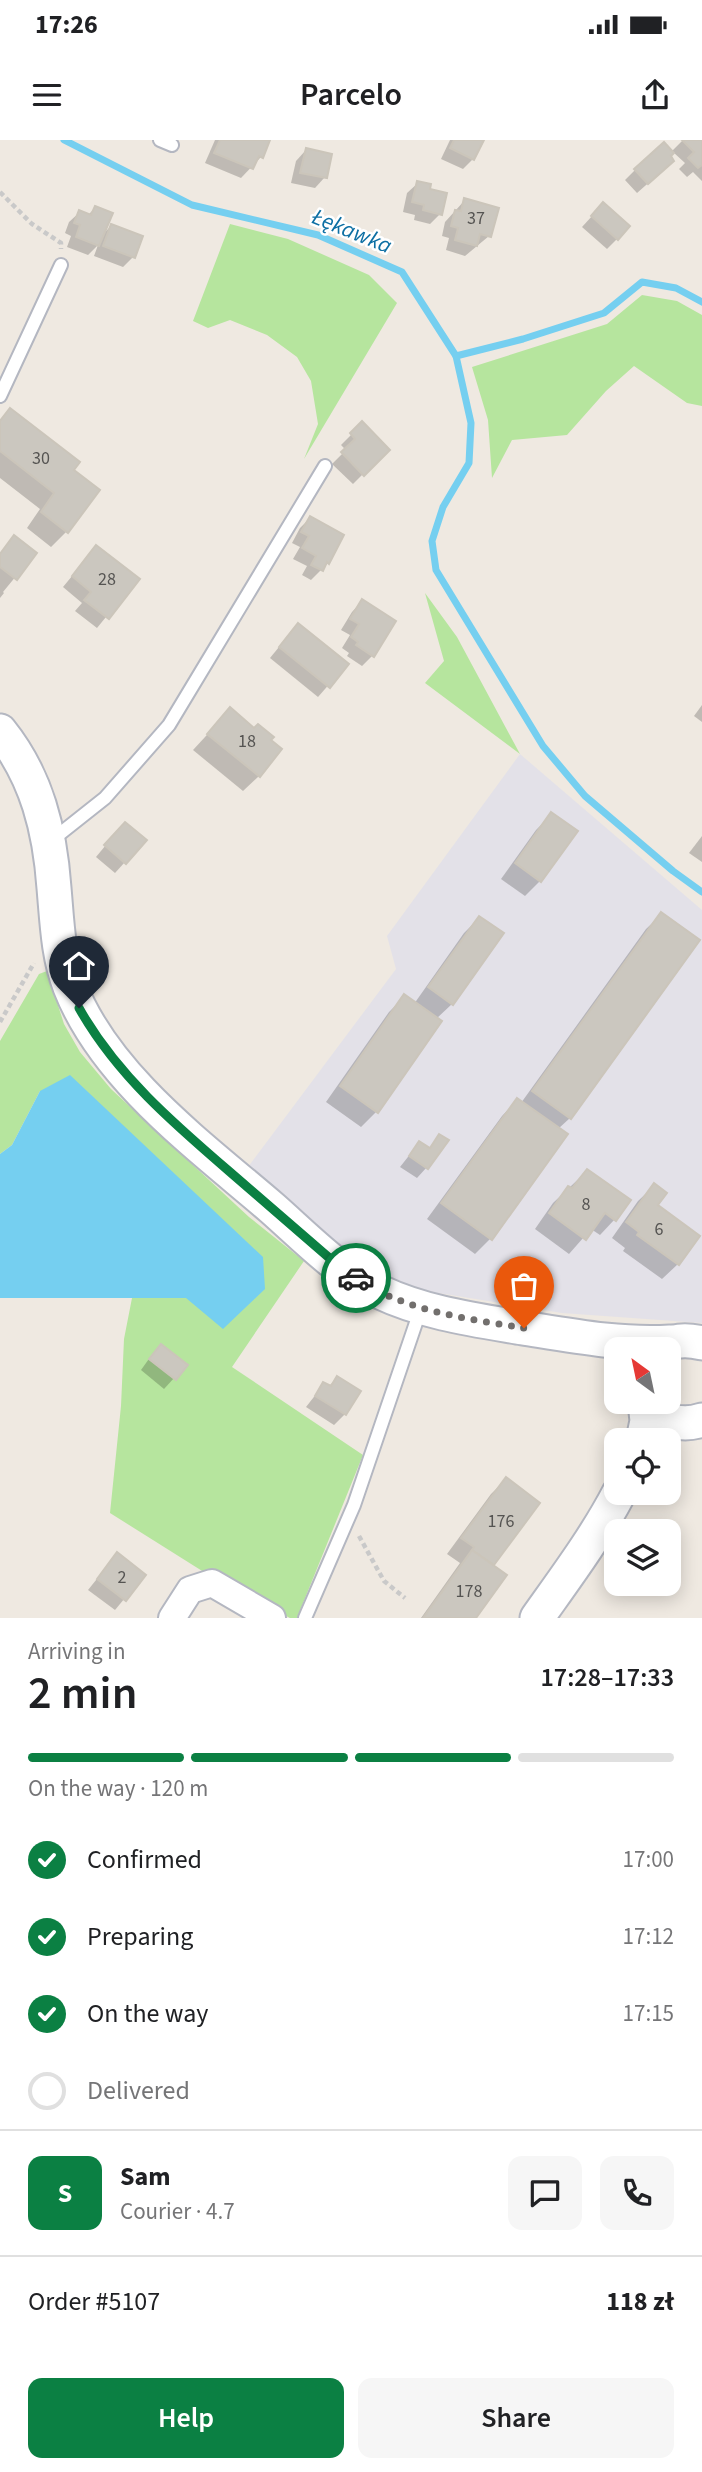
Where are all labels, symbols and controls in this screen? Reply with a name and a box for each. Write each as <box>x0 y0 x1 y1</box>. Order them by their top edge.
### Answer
text: 17:26 <box>35 6 98 43</box>
text: Parcelo <box>300 72 402 118</box>
icon: menu <box>28 76 66 114</box>
icon: share <box>636 76 674 114</box>
water label: Łękawka <box>306 200 397 262</box>
house number: 37 <box>467 206 485 231</box>
house number: 30 <box>32 446 50 471</box>
house number: 28 <box>98 567 116 592</box>
house number: 18 <box>238 729 256 754</box>
pin <box>49 936 109 1008</box>
icon: home <box>60 947 98 985</box>
house number: 8 <box>582 1192 591 1217</box>
house number: 6 <box>655 1217 664 1242</box>
courier <box>321 1243 391 1313</box>
pin <box>494 1256 554 1328</box>
icon: car <box>337 1259 375 1297</box>
icon: bag <box>505 1267 543 1305</box>
north arrow <box>604 1337 681 1414</box>
map controls <box>604 1337 681 1596</box>
button: locate <box>604 1428 681 1505</box>
house number: 176 <box>488 1509 514 1534</box>
button: layers <box>604 1519 681 1596</box>
house number: 2 <box>118 1565 127 1590</box>
house number: 178 <box>456 1579 482 1604</box>
text: Arriving in <box>28 1635 126 1668</box>
text: 17:28–17:33 <box>541 1659 674 1696</box>
text: 2 min <box>28 1661 137 1726</box>
text: On the way · 120 m <box>28 1772 208 1805</box>
icon: check <box>28 1841 66 1879</box>
text: Confirmed <box>87 1841 202 1878</box>
text: 17:00 <box>623 1843 674 1876</box>
icon: check <box>28 1918 66 1956</box>
text: Preparing <box>87 1918 193 1955</box>
text: 17:12 <box>623 1920 674 1953</box>
icon: check <box>28 1995 66 2033</box>
text: On the way <box>87 1995 208 2032</box>
text: 17:15 <box>623 1997 674 2030</box>
text: Delivered <box>87 2072 190 2109</box>
button: chat <box>508 2156 582 2230</box>
button: phone <box>600 2156 674 2230</box>
text: Sam <box>120 2158 170 2195</box>
text: S <box>58 2175 72 2212</box>
text: Courier · 4.7 <box>120 2195 235 2228</box>
text: Order #5107 <box>28 2283 160 2320</box>
text: 118 zł <box>606 2283 674 2320</box>
button: Help <box>28 2378 344 2458</box>
button: Share <box>358 2378 674 2458</box>

